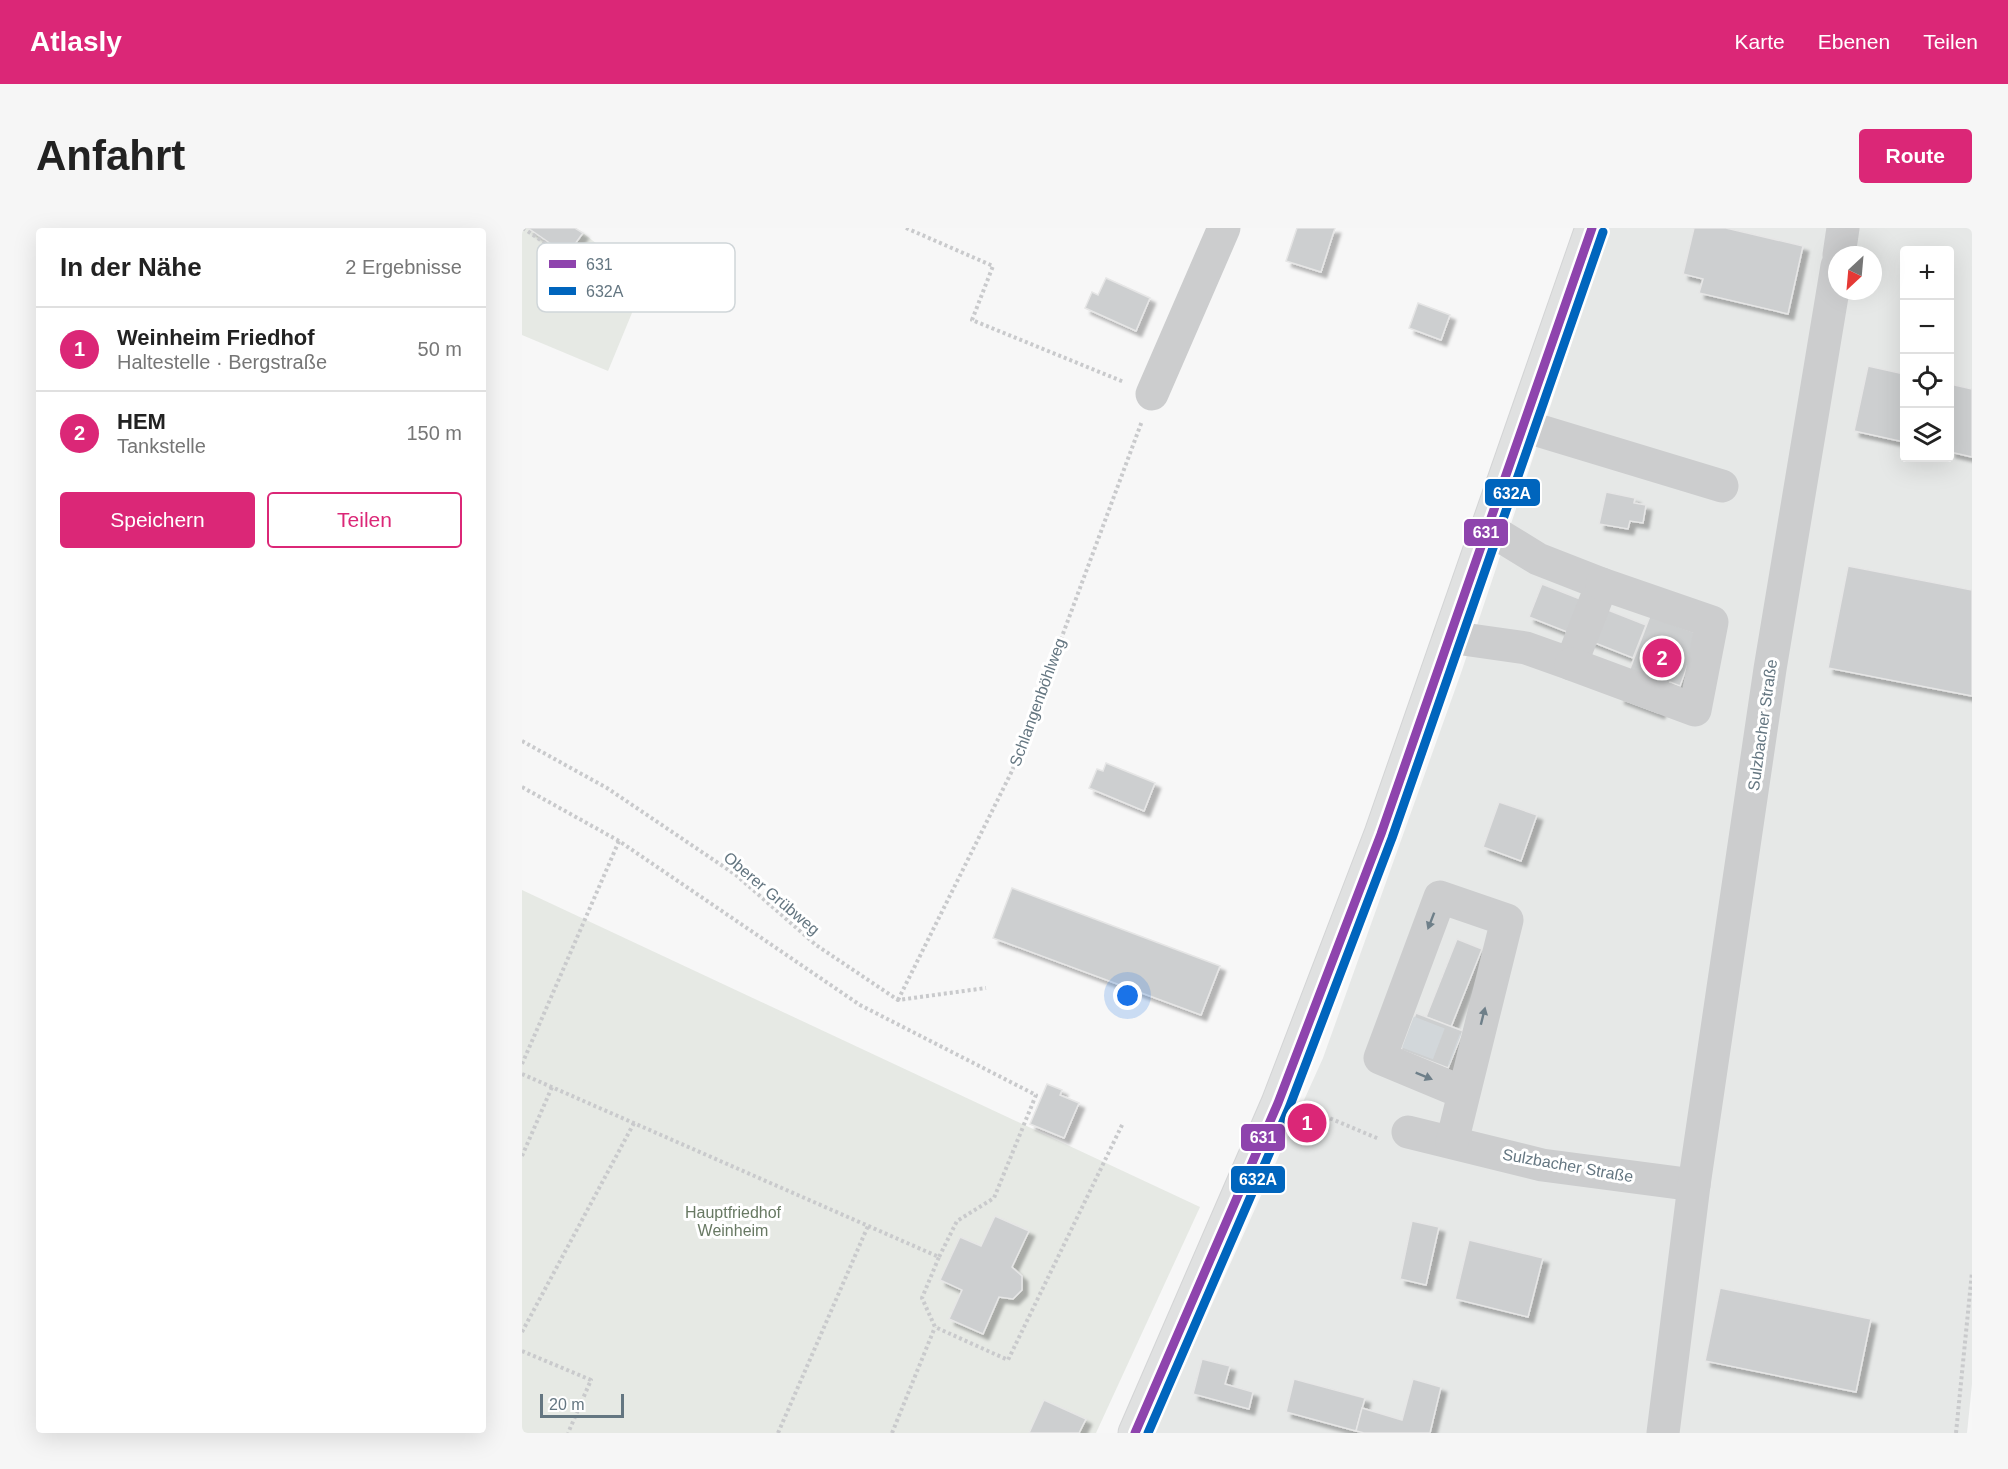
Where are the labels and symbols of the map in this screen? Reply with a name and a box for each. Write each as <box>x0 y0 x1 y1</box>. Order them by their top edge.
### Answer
legend <box>537 243 735 312</box>
north arrow <box>1828 246 1882 300</box>
text: 631 <box>586 256 613 273</box>
text: 632A <box>586 283 624 300</box>
line badge: 632A <box>1484 478 1541 507</box>
text: 632A <box>1493 485 1532 502</box>
line badge: 631 <box>1463 518 1509 547</box>
text: 631 <box>1473 524 1499 541</box>
street label: Schlangenböhlweg <box>1006 636 1069 769</box>
pin: 2 <box>1642 636 1682 680</box>
street label: Sulzbacher Straße <box>1745 658 1780 792</box>
street label: Oberer Grübweg <box>721 849 823 938</box>
one-way arrow <box>1426 912 1436 930</box>
your location <box>1113 981 1142 1010</box>
one-way arrow <box>1479 1006 1489 1025</box>
one-way arrow <box>1416 1071 1434 1081</box>
pin: 1 <box>1288 1100 1326 1146</box>
line badge: 631 <box>1240 1123 1286 1152</box>
text: 631 <box>1250 1129 1276 1146</box>
street label: Sulzbacher Straße <box>1501 1146 1635 1185</box>
line badge: 632A <box>1230 1165 1286 1194</box>
text: 632A <box>1239 1171 1278 1188</box>
park label: Hauptfriedhof Weinheim <box>685 1204 782 1239</box>
scale bar <box>540 1391 624 1418</box>

